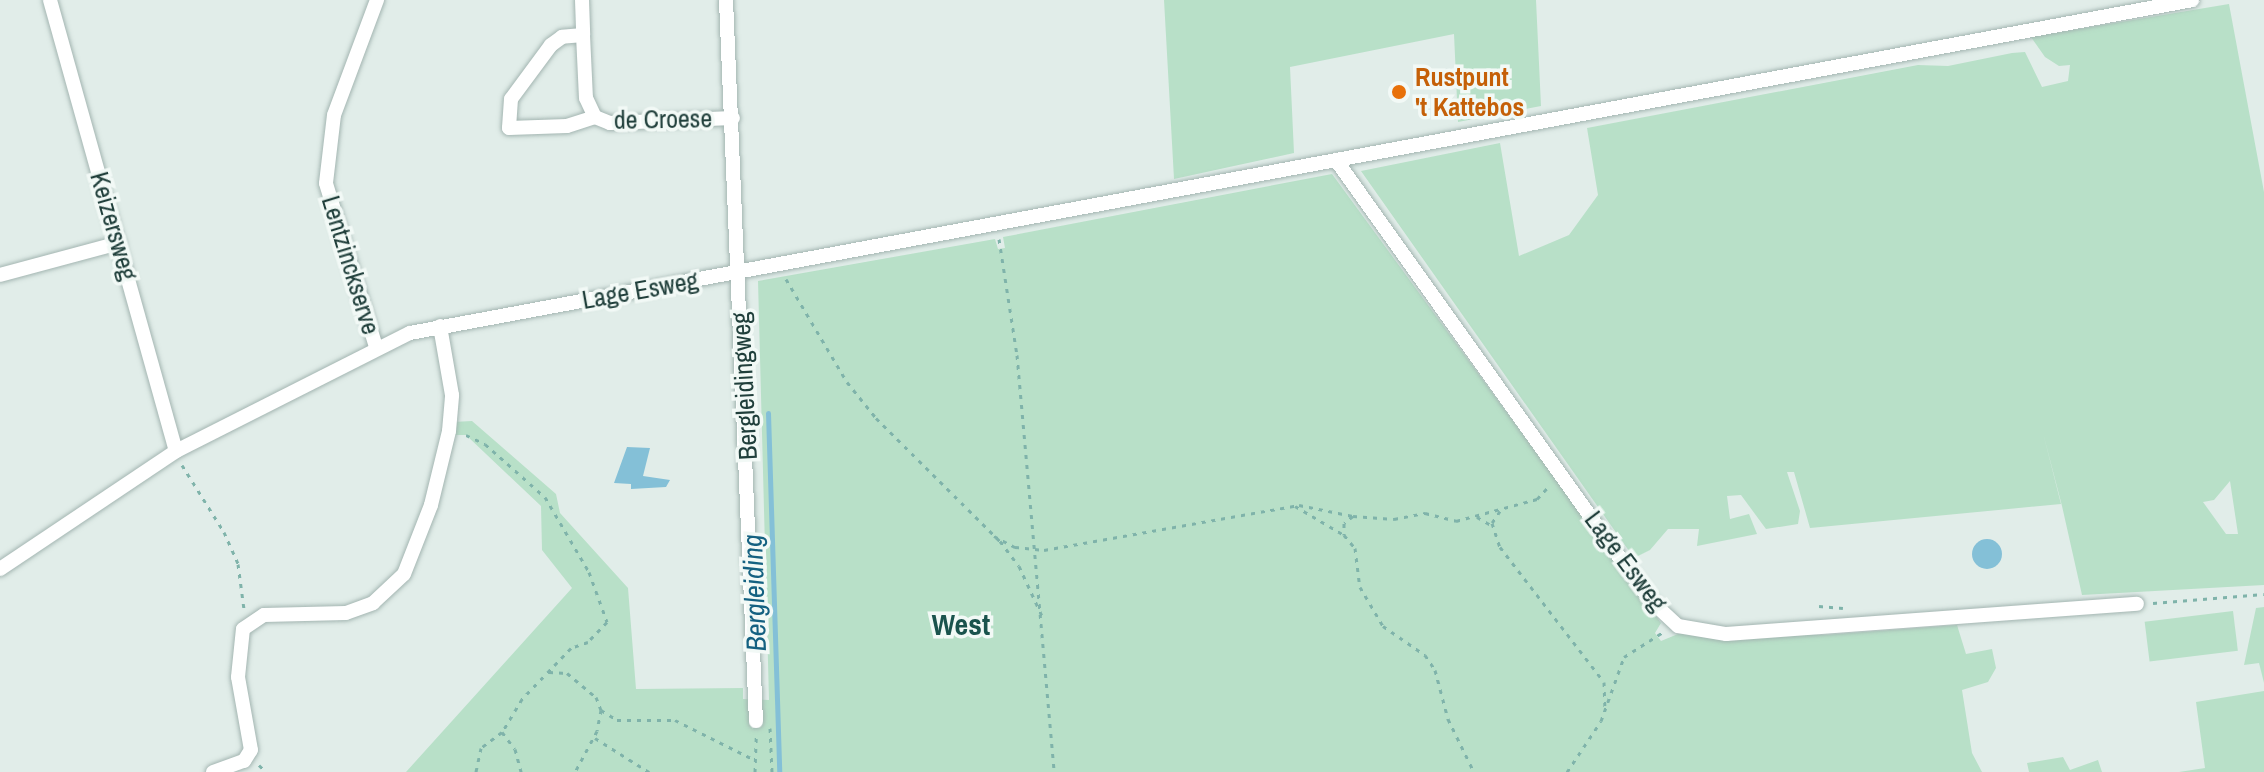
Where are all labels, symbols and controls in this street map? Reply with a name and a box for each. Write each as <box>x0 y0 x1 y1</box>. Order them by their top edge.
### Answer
place label: Rustpunt 't Kattebos <box>1415 61 1524 122</box>
marker: Rustpunt 't Kattebos <box>1390 83 1408 101</box>
street label: de Croese <box>614 103 712 135</box>
street label: Keizersweg <box>84 168 144 284</box>
street label: Lentzinckserve <box>315 192 387 338</box>
street label: Lage Esweg <box>580 264 700 316</box>
street label: Bergleidingweg <box>725 311 763 461</box>
street label: Lage Esweg <box>1578 505 1674 617</box>
water label: Bergleiding <box>735 534 773 652</box>
district label: West <box>932 606 990 642</box>

